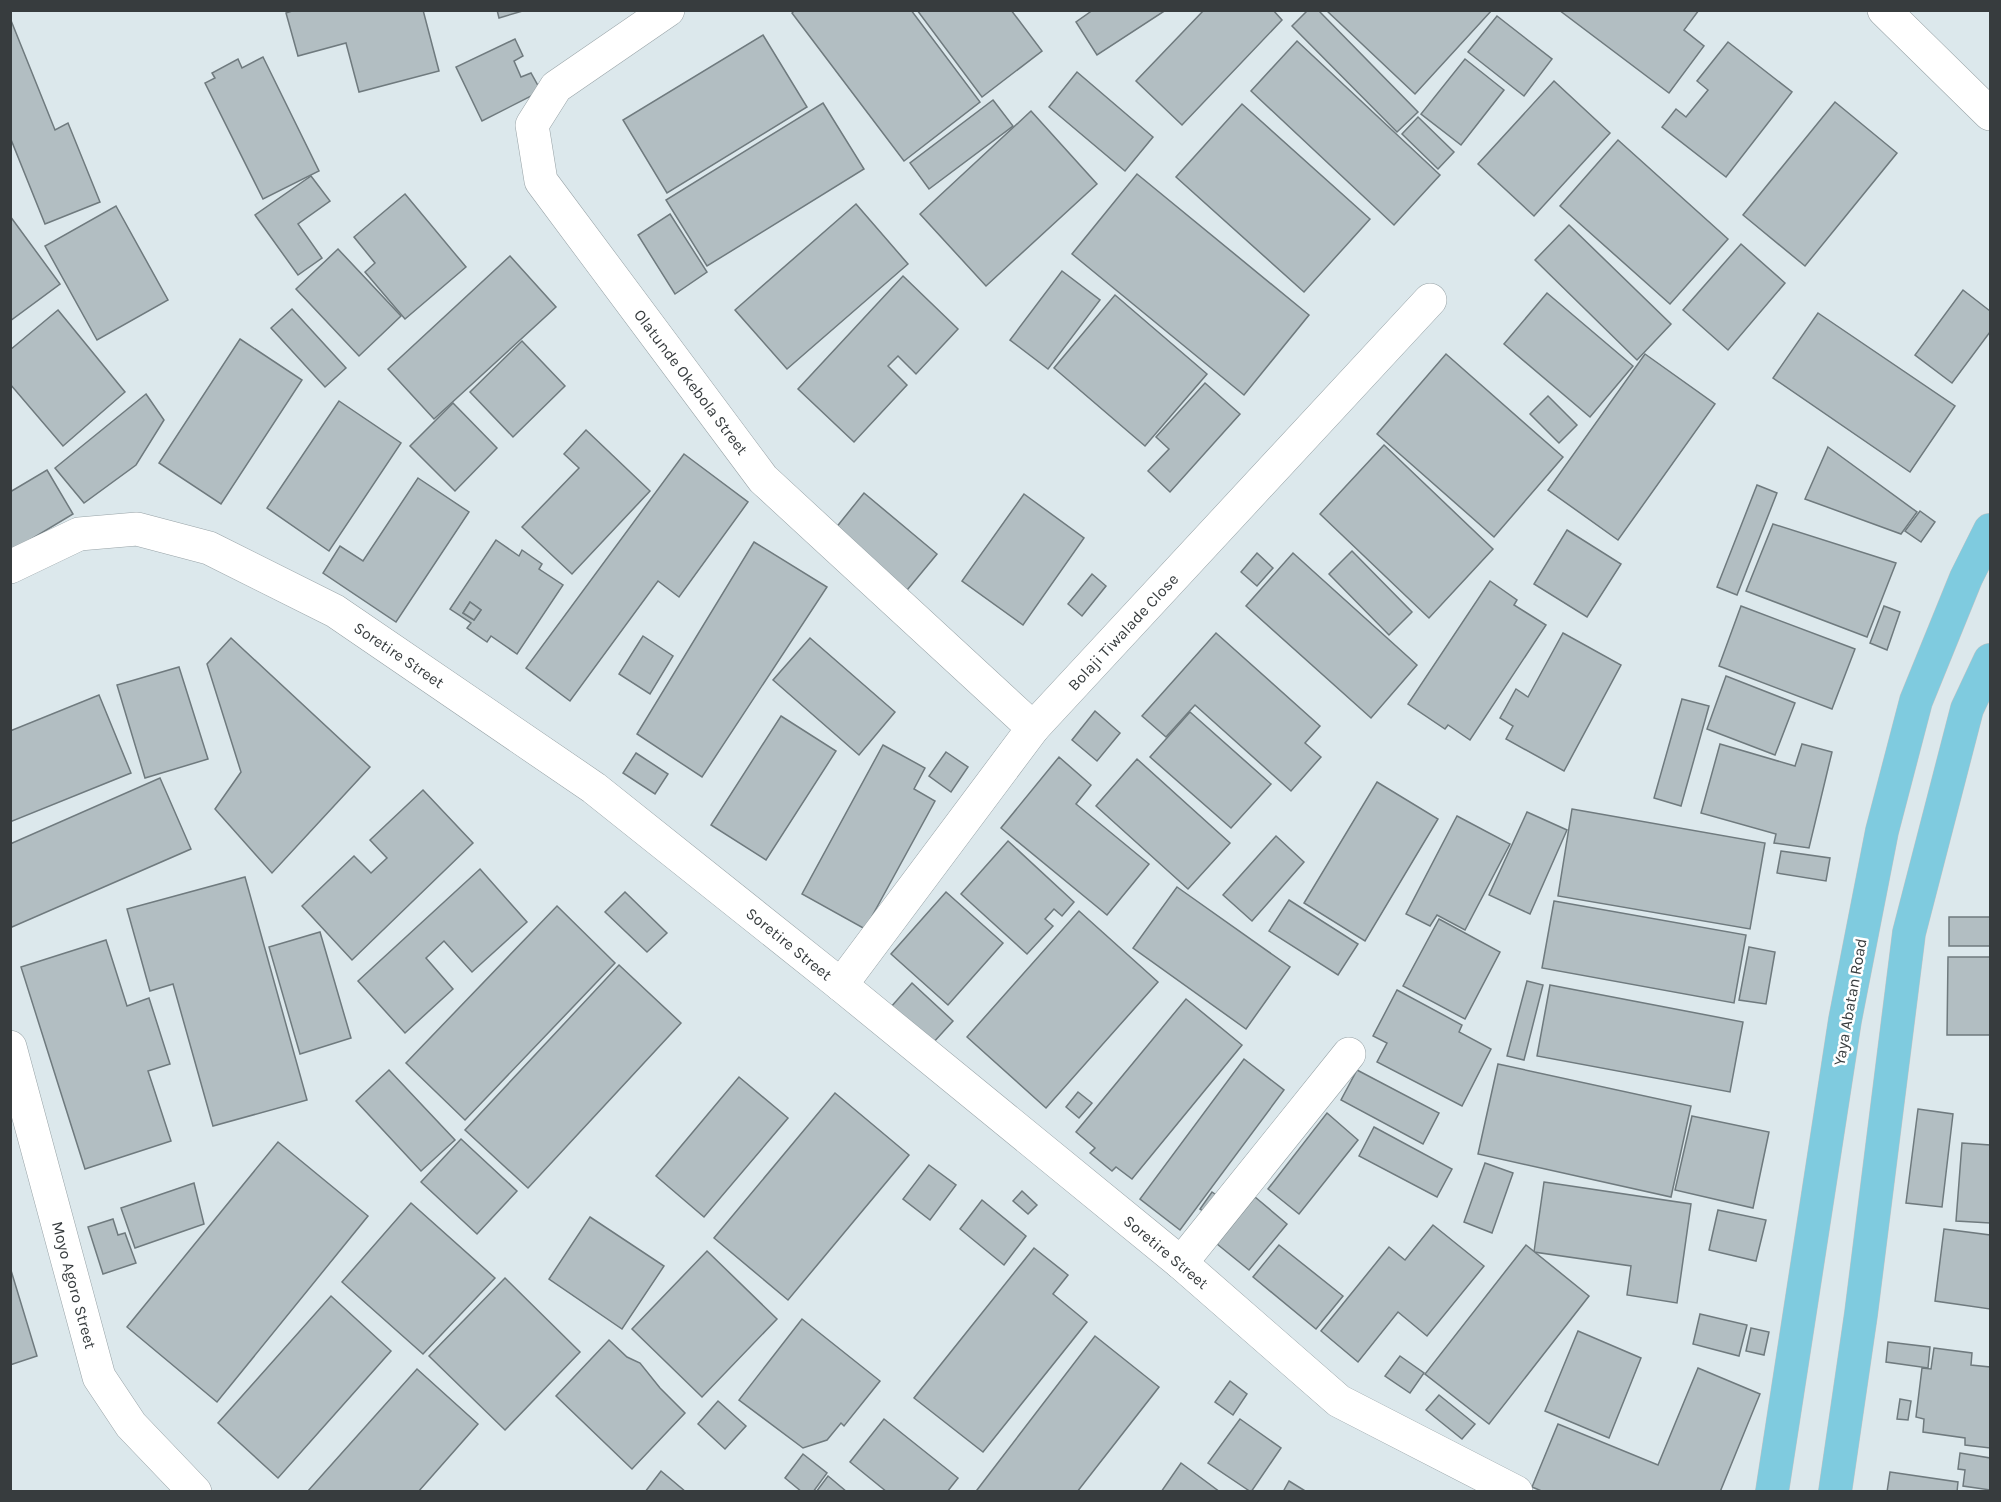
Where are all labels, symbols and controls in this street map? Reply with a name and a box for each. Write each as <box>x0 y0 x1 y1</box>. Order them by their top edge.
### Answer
street label: Olatunde Okebola Street <box>630 305 752 459</box>
street label: Bolaji Tiwalade Close <box>1064 570 1182 694</box>
street label: Soretire Street <box>350 618 448 692</box>
street label: Soretire Street <box>742 904 836 984</box>
street label: Yaya Abatan Road <box>1829 937 1871 1067</box>
street label: Soretire Street <box>1120 1211 1212 1293</box>
street label: Moyo Agoro Street <box>48 1219 100 1351</box>

